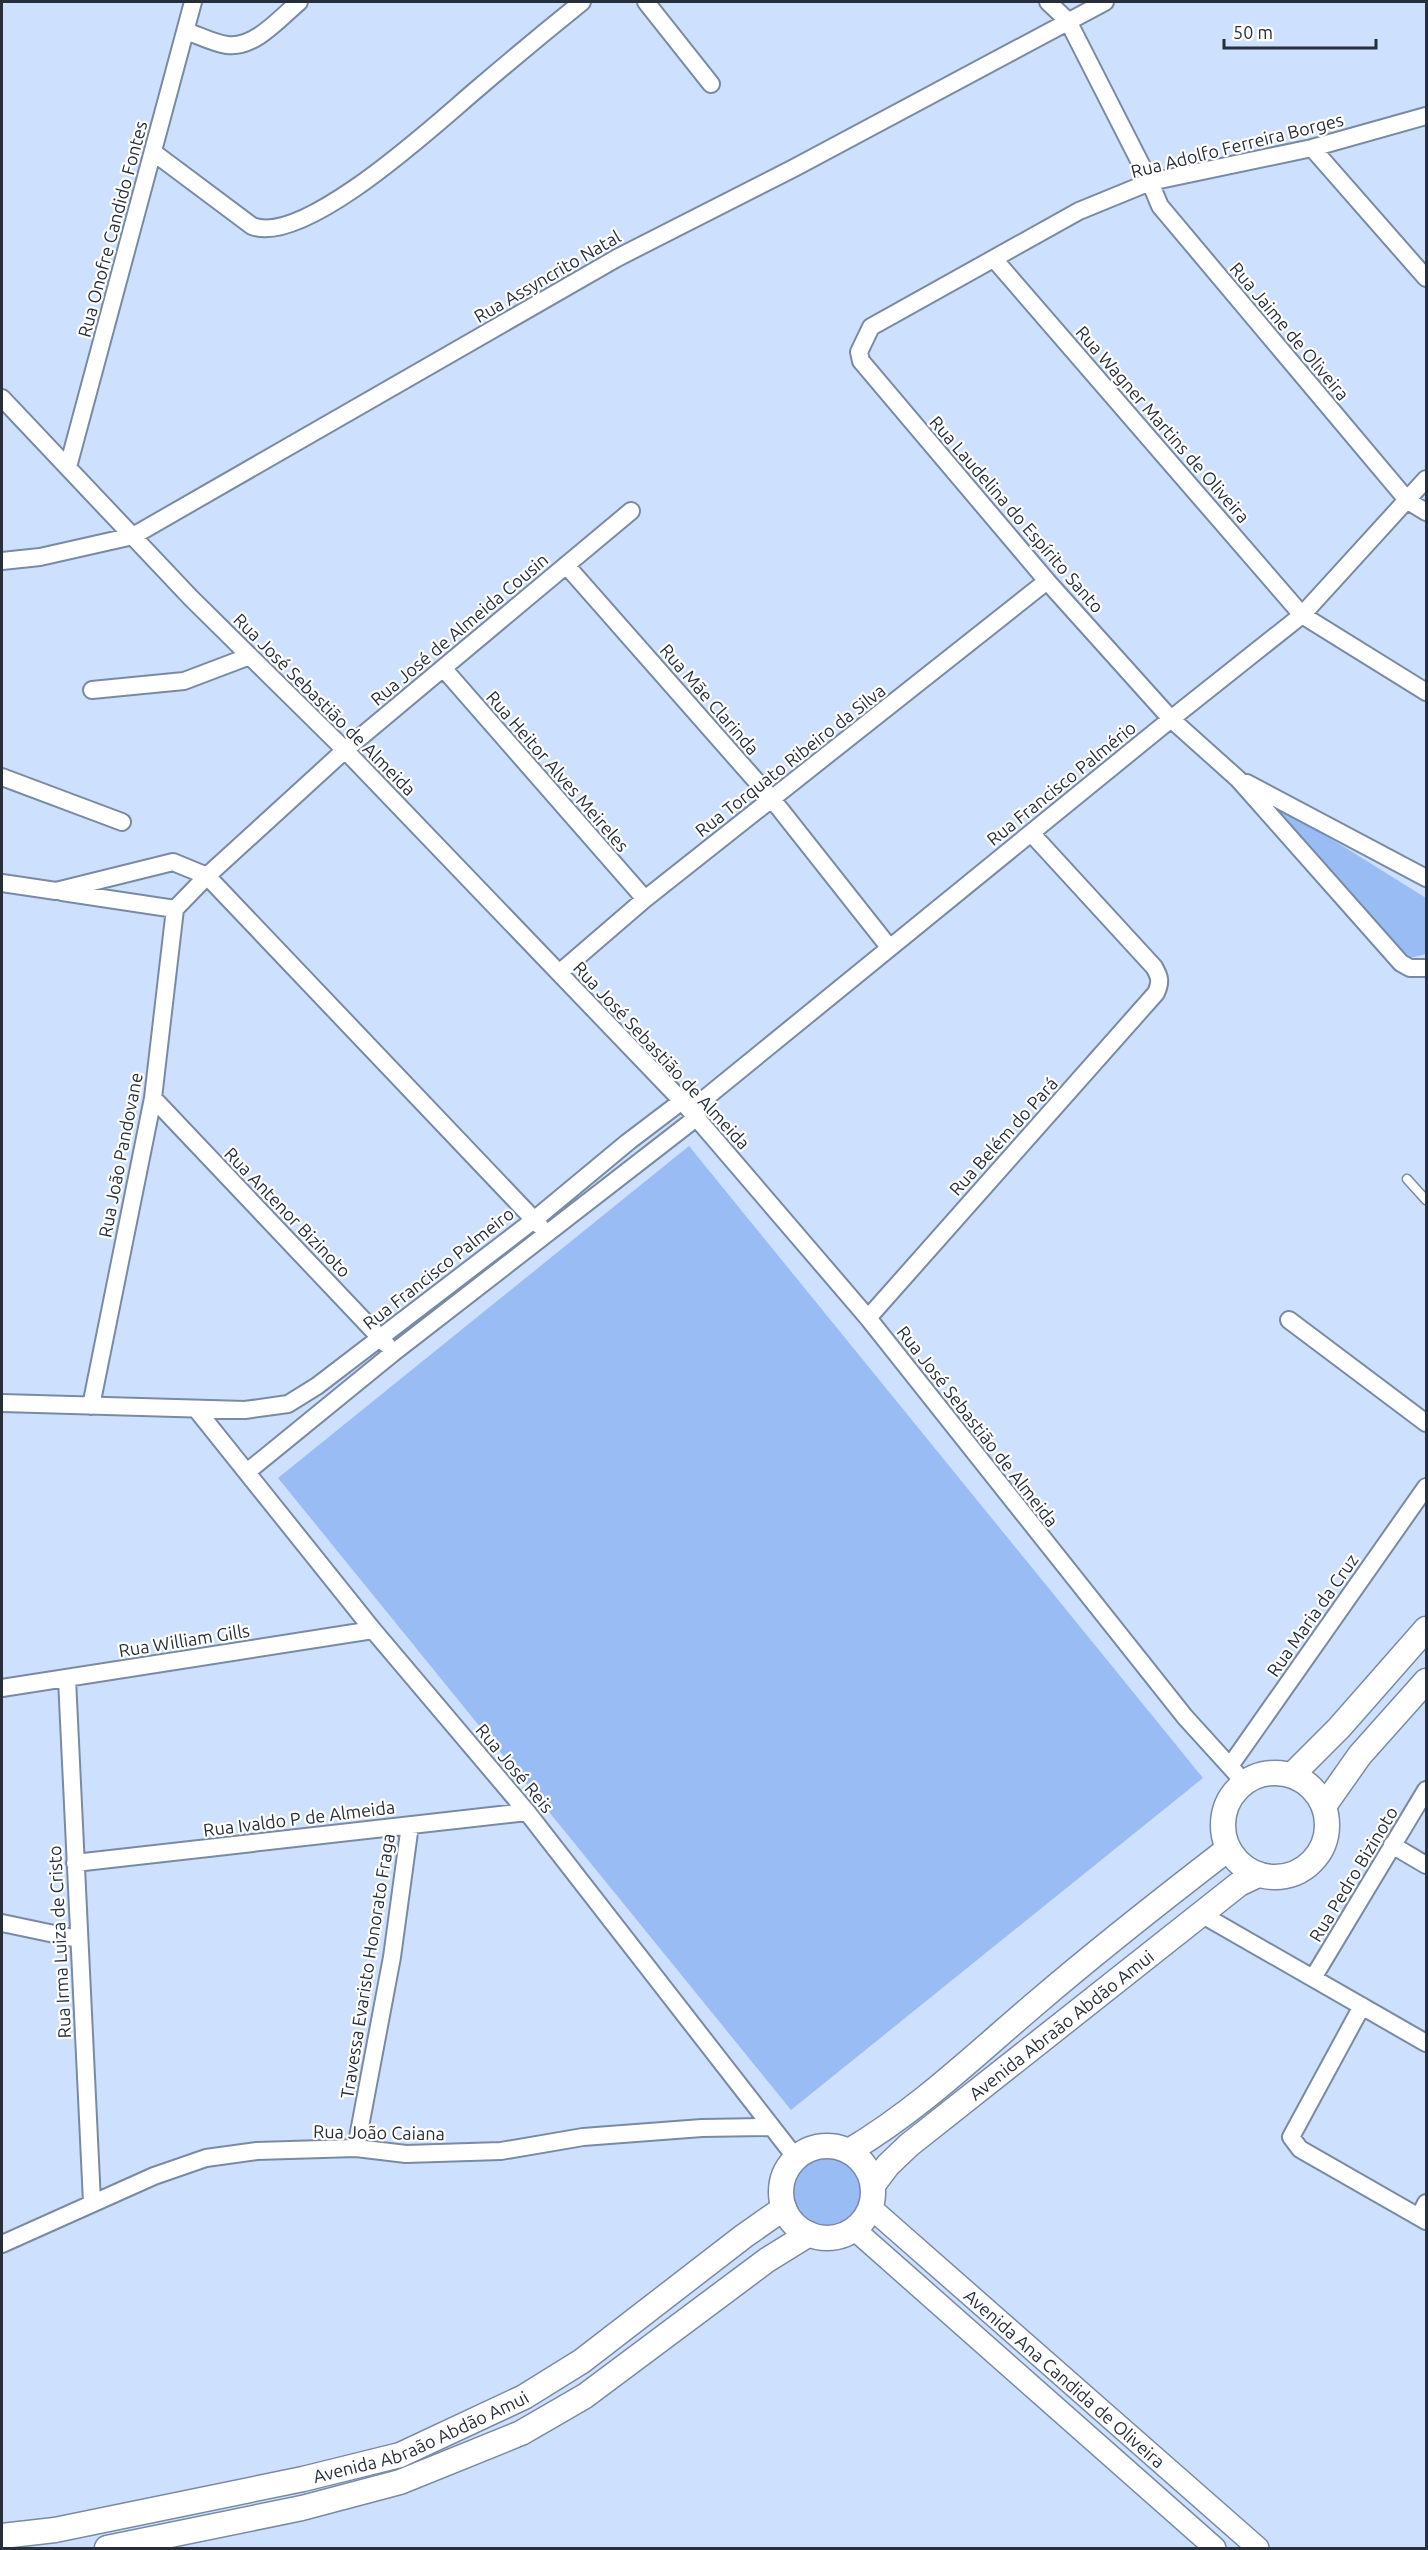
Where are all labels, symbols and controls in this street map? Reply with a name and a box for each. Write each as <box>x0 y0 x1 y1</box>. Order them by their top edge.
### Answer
scale bar <box>1224 12 1376 50</box>
text: 50 m <box>1233 22 1273 42</box>
street label: Rua Adolfo Ferreira Borges <box>1129 109 1345 181</box>
street label: Rua Onofre Candido Fontes <box>73 118 151 339</box>
street label: Rua Assyncrito Natal <box>470 226 624 326</box>
street label: Rua Jaime de Oliveira <box>1227 258 1353 404</box>
street label: Rua Wagner Martins de Oliveira <box>1072 322 1254 526</box>
street label: Rua Laudelina do Espírito Santo <box>926 412 1108 616</box>
street label: Rua José de Almeida Cousin <box>366 549 552 709</box>
street label: Rua José Sebastião de Almeida <box>230 609 420 799</box>
street label: Rua Mãe Clarinda <box>656 640 764 758</box>
street label: Rua Torquato Ribeiro da Silva <box>691 680 889 840</box>
street label: Rua Heitor Alves Meireles <box>483 687 633 856</box>
street label: Rua Francisco Palmério <box>983 717 1139 849</box>
street label: Rua José Sebastião de Almeida <box>570 957 754 1153</box>
street label: Rua João Pandovane <box>94 1071 146 1239</box>
street label: Rua Belém do Pará <box>945 1073 1061 1199</box>
street label: Rua Antenor Bizinoto <box>221 1143 355 1281</box>
street label: Rua Francisco Palmeiro <box>359 1203 517 1333</box>
street label: Rua José Sebastião de Almeida <box>893 1322 1063 1530</box>
street label: Rua Maria da Cruz <box>1262 1550 1362 1680</box>
street label: Rua William Gills <box>117 1620 251 1660</box>
street label: Rua José Reis <box>472 1720 558 1816</box>
street label: Rua Ivaldo P de Almeida <box>202 1796 396 1840</box>
street label: Rua Pedro Bizinoto <box>1305 1803 1401 1945</box>
street label: Travessa Evaristo Honorato Fraga <box>336 1832 398 2100</box>
street label: Rua Irma Luiza de Cristo <box>44 1845 74 2039</box>
street label: Avenida Abraão Abdão Amui <box>965 1946 1157 2104</box>
street label: Rua João Caiana <box>313 2121 445 2143</box>
street label: Avenida Ana Candida de Oliveira <box>960 2285 1169 2472</box>
street label: Avenida Abraão Abdão Amui <box>311 2387 532 2486</box>

